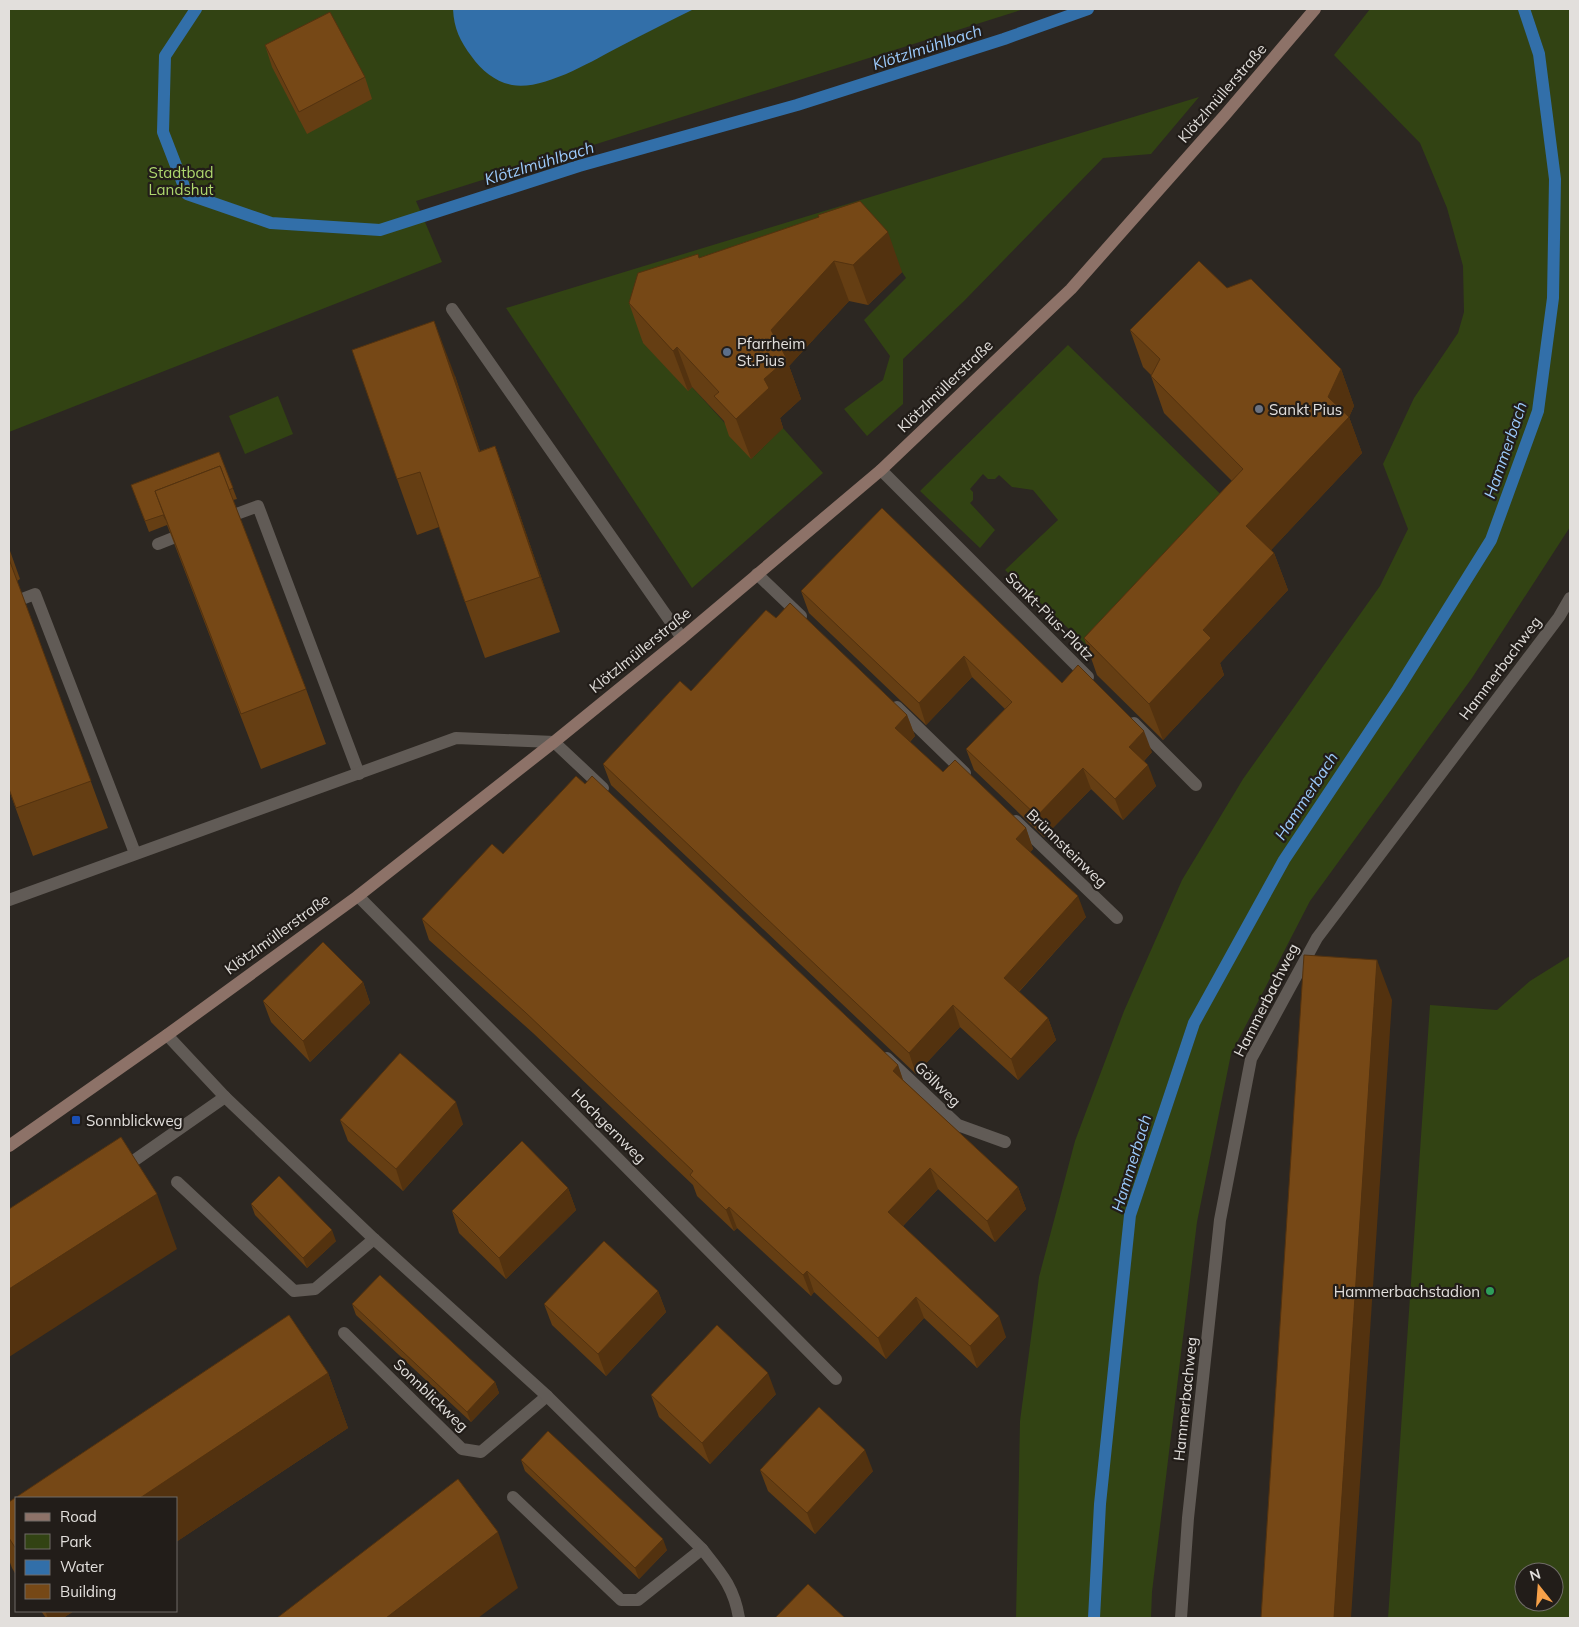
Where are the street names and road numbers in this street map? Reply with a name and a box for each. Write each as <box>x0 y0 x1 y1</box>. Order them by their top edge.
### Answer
street label: Klötzlmüllerstraße <box>1174 39 1270 147</box>
street label: Klötzlmüllerstraße <box>893 336 997 436</box>
street label: Sankt-Pius-Platz <box>1002 568 1098 664</box>
street label: Klötzlmüllerstraße <box>585 603 695 697</box>
street label: Hammerbachweg <box>1455 612 1545 724</box>
street label: Brünnsteinweg <box>1023 805 1111 891</box>
street label: Klötzlmüllerstraße <box>221 889 333 979</box>
street label: Hammerbachweg <box>1229 940 1303 1060</box>
street label: Göllweg <box>911 1057 965 1111</box>
street label: Hochgernweg <box>568 1085 650 1167</box>
street label: Hammerbachweg <box>1169 1336 1201 1462</box>
street label: Sonnblickweg <box>390 1355 472 1435</box>

